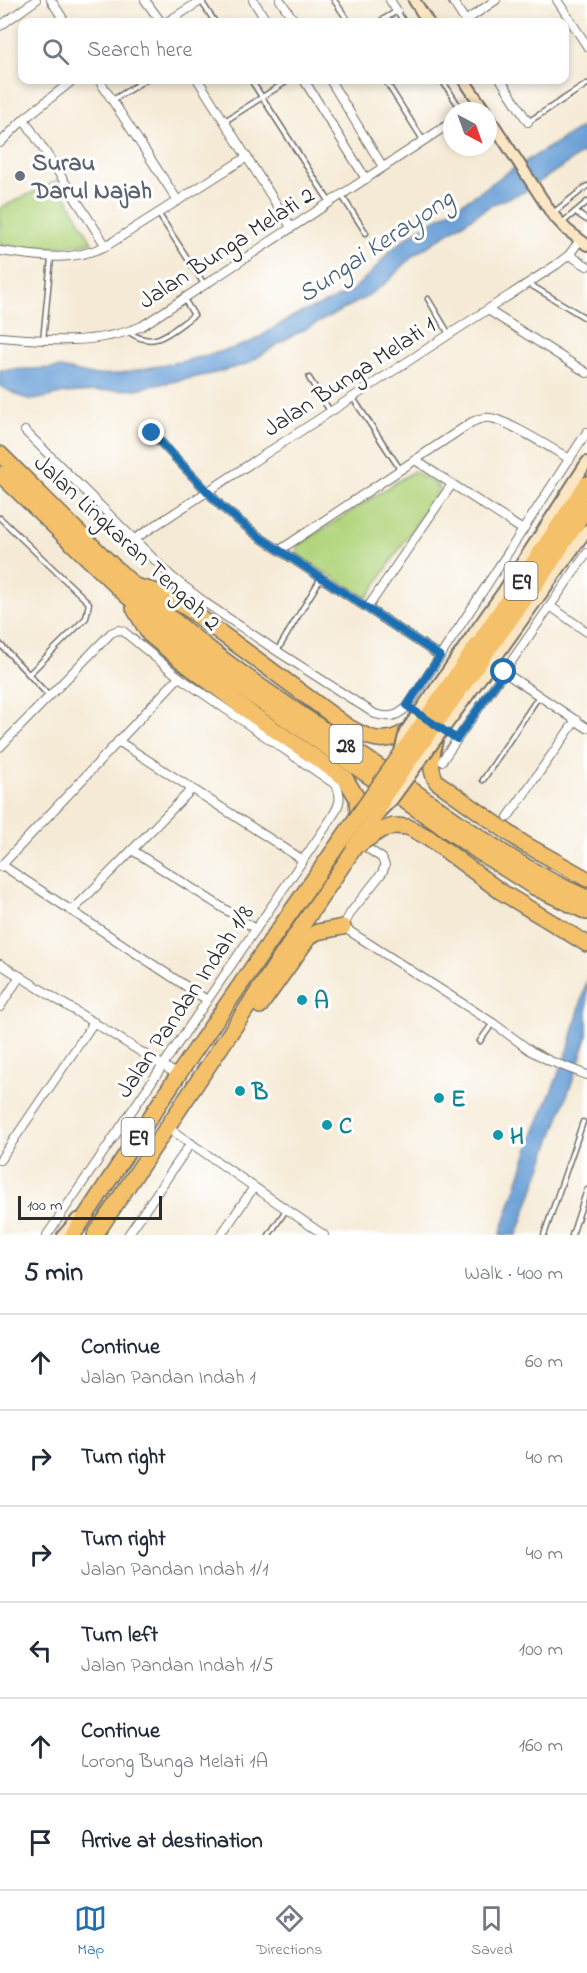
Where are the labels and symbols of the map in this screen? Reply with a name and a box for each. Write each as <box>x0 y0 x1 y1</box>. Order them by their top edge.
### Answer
north arrow <box>443 102 497 156</box>
place label: Surau Darul Najah <box>31 147 152 210</box>
marker: Surau Darul Najah <box>13 169 27 183</box>
street label: Jalan Bunga Melati 2 <box>132 179 322 319</box>
water label: Sungai Kerayong <box>291 180 463 314</box>
street label: Jalan Bunga Melati 1 <box>257 309 444 447</box>
route end <box>138 419 164 445</box>
street label: Jalan Lingkaran Tengah 2 <box>25 447 228 640</box>
road number: E9 <box>504 562 538 600</box>
route start <box>490 658 516 684</box>
road number: 28 <box>330 725 362 763</box>
street label: Jalan Pandan Indah 1/8 <box>108 899 264 1106</box>
place label: A <box>314 985 329 1020</box>
marker: A <box>295 993 309 1007</box>
place label: B <box>251 1076 268 1111</box>
place label: E <box>451 1083 466 1118</box>
marker: B <box>233 1084 247 1098</box>
marker: E <box>432 1091 446 1105</box>
place label: C <box>339 1110 352 1145</box>
road number: E9 <box>122 1118 154 1156</box>
marker: C <box>320 1118 334 1132</box>
place label: H <box>510 1120 524 1155</box>
marker: H <box>491 1128 505 1142</box>
scale bar <box>18 1193 162 1220</box>

